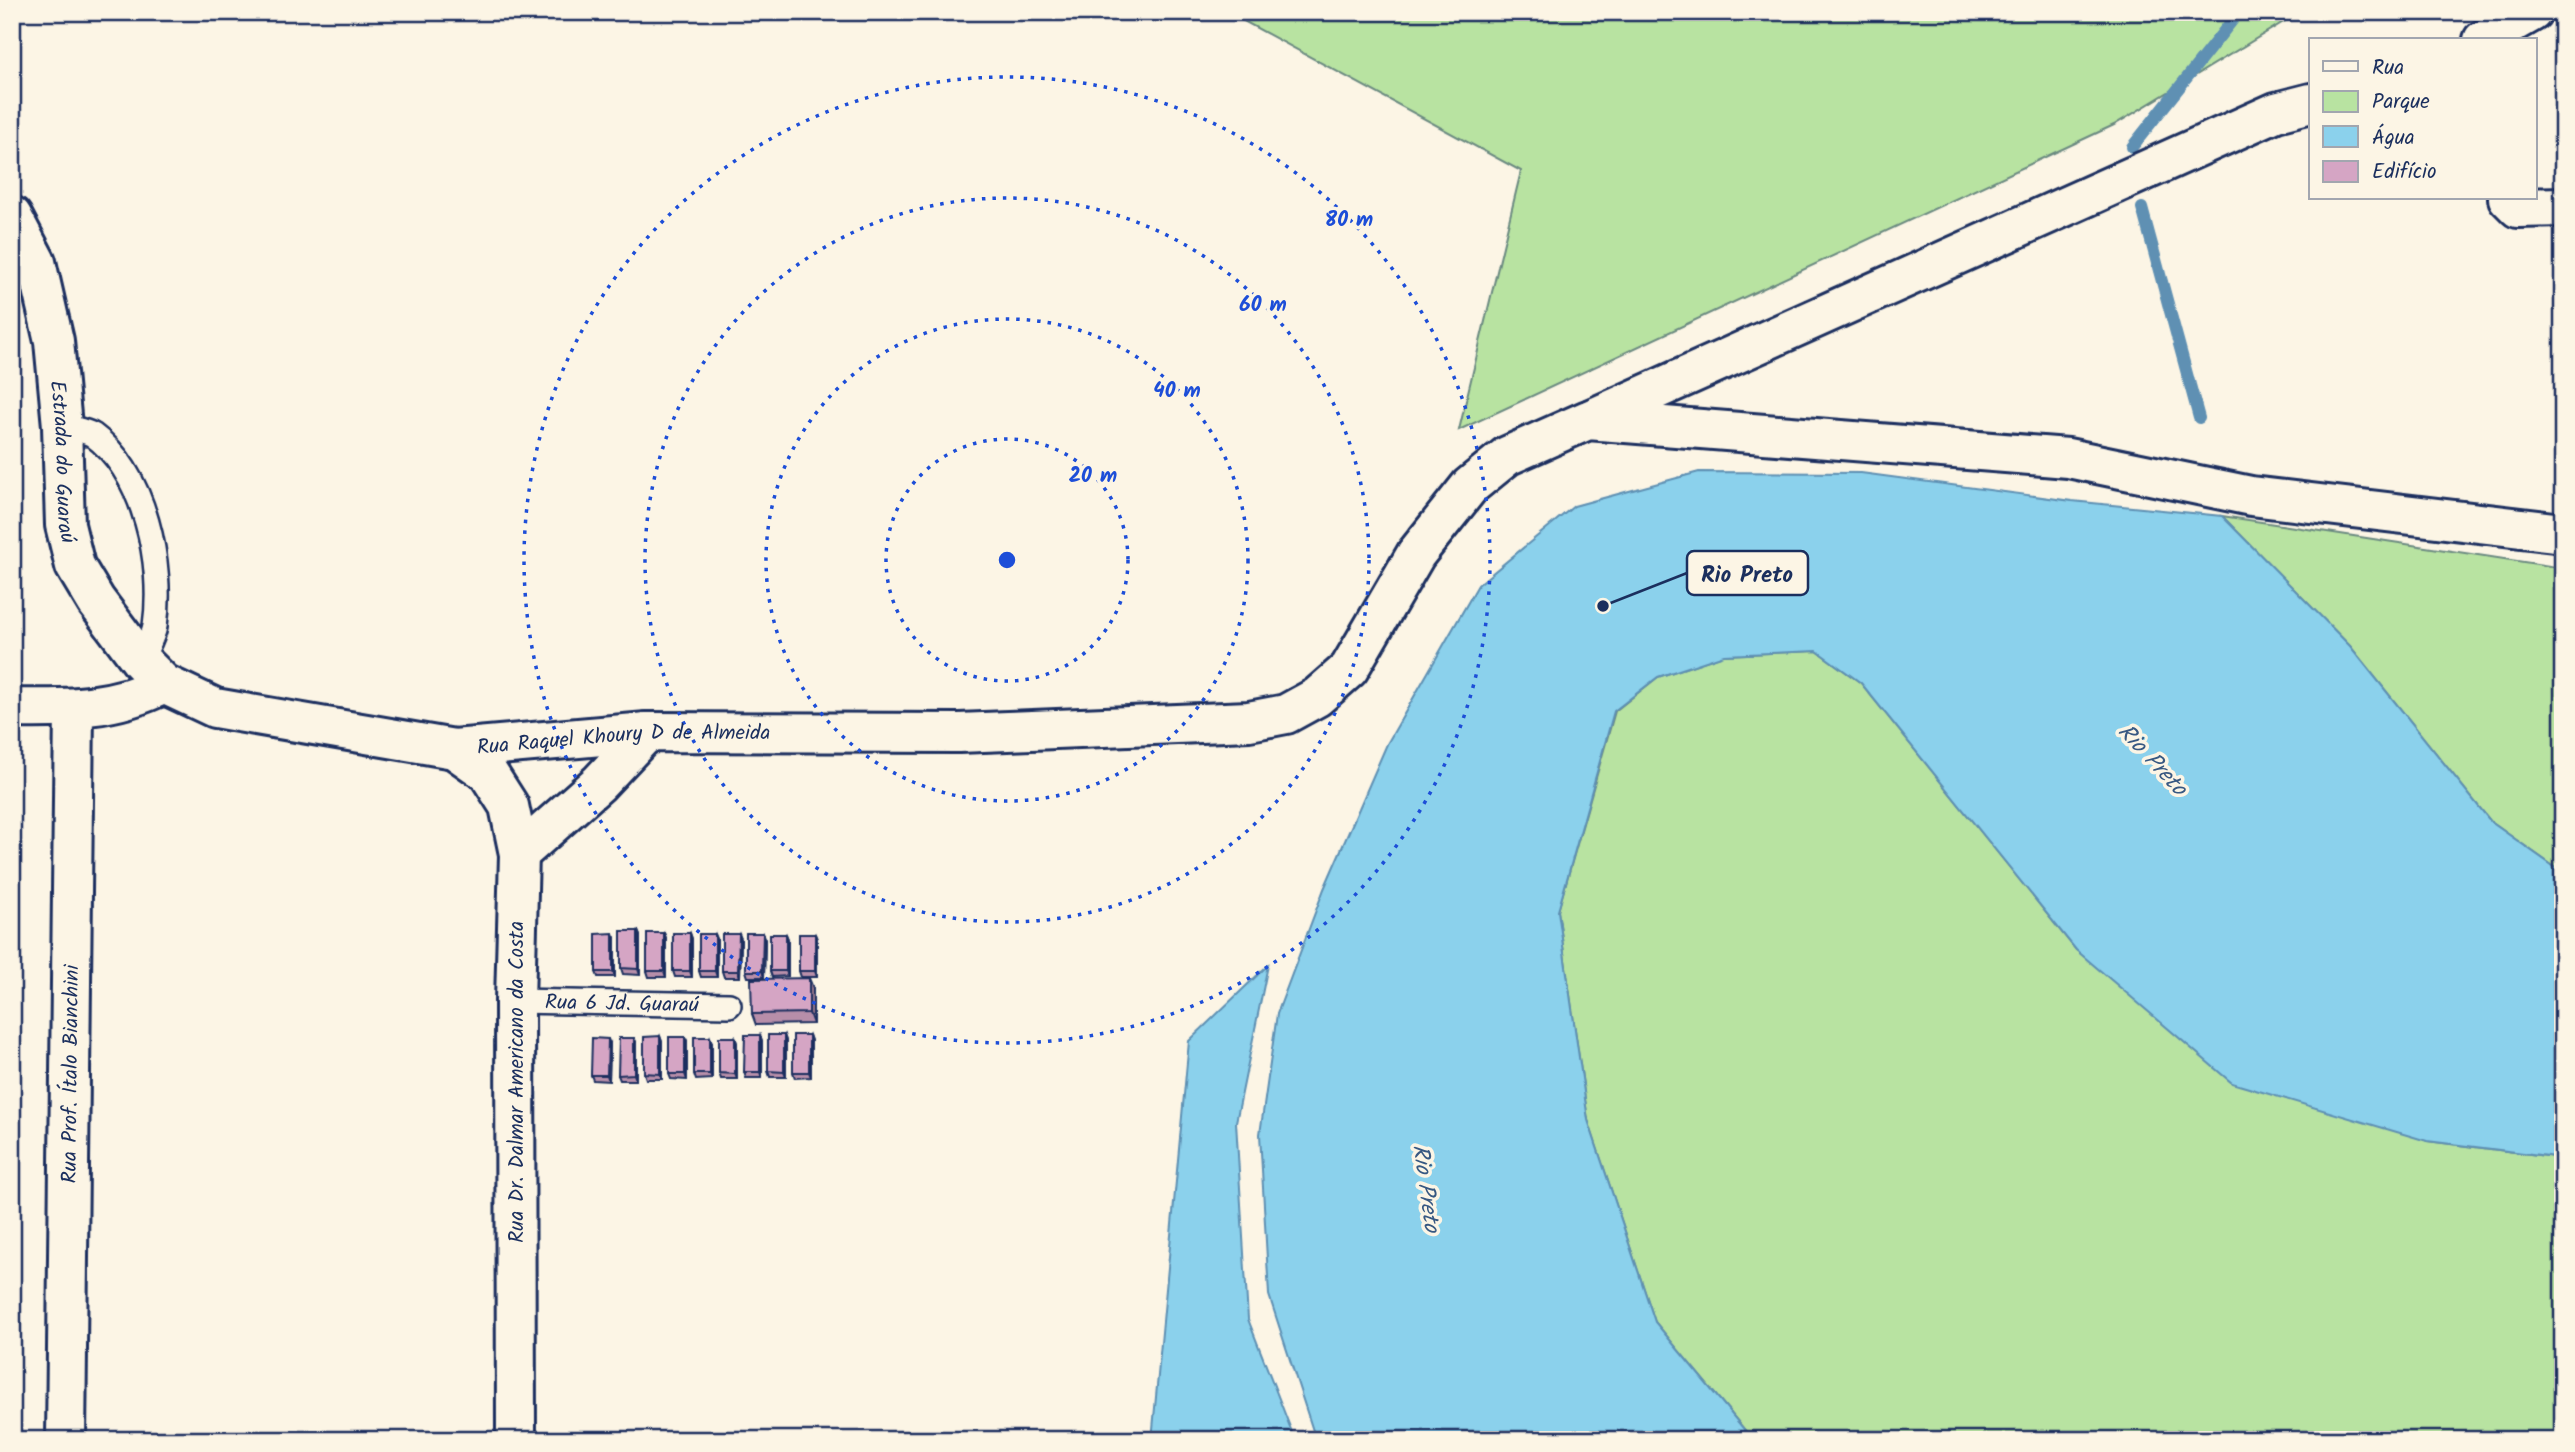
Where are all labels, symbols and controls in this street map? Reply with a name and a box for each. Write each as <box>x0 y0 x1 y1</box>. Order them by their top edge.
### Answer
legend <box>2309 38 2536 200</box>
text: Rua <box>2372 52 2404 85</box>
text: Parque <box>2372 86 2430 119</box>
text: Água <box>2372 122 2415 155</box>
text: Edifício <box>2372 156 2437 189</box>
text: 80 m <box>1325 204 1373 237</box>
text: 60 m <box>1239 289 1287 322</box>
text: 40 m <box>1153 375 1201 408</box>
street label: Estrada do Guaraú <box>40 379 84 548</box>
text: 20 m <box>1069 460 1117 493</box>
centre of rings <box>995 548 1019 572</box>
callout: Rio Preto <box>1687 551 1808 595</box>
text: Rio Preto <box>1701 558 1793 594</box>
water label: Rio Preto <box>2108 716 2196 806</box>
street label: Rua Raquel Khoury D de Almeida <box>475 717 770 765</box>
street label: Rua Dr. Dalmar Americano da Costa <box>501 921 534 1243</box>
street label: Rua Prof. Ítalo Bianchini <box>54 963 89 1184</box>
street label: Rua 6 Jd. Guaraú <box>545 987 700 1022</box>
water label: Rio Preto <box>1401 1142 1449 1236</box>

